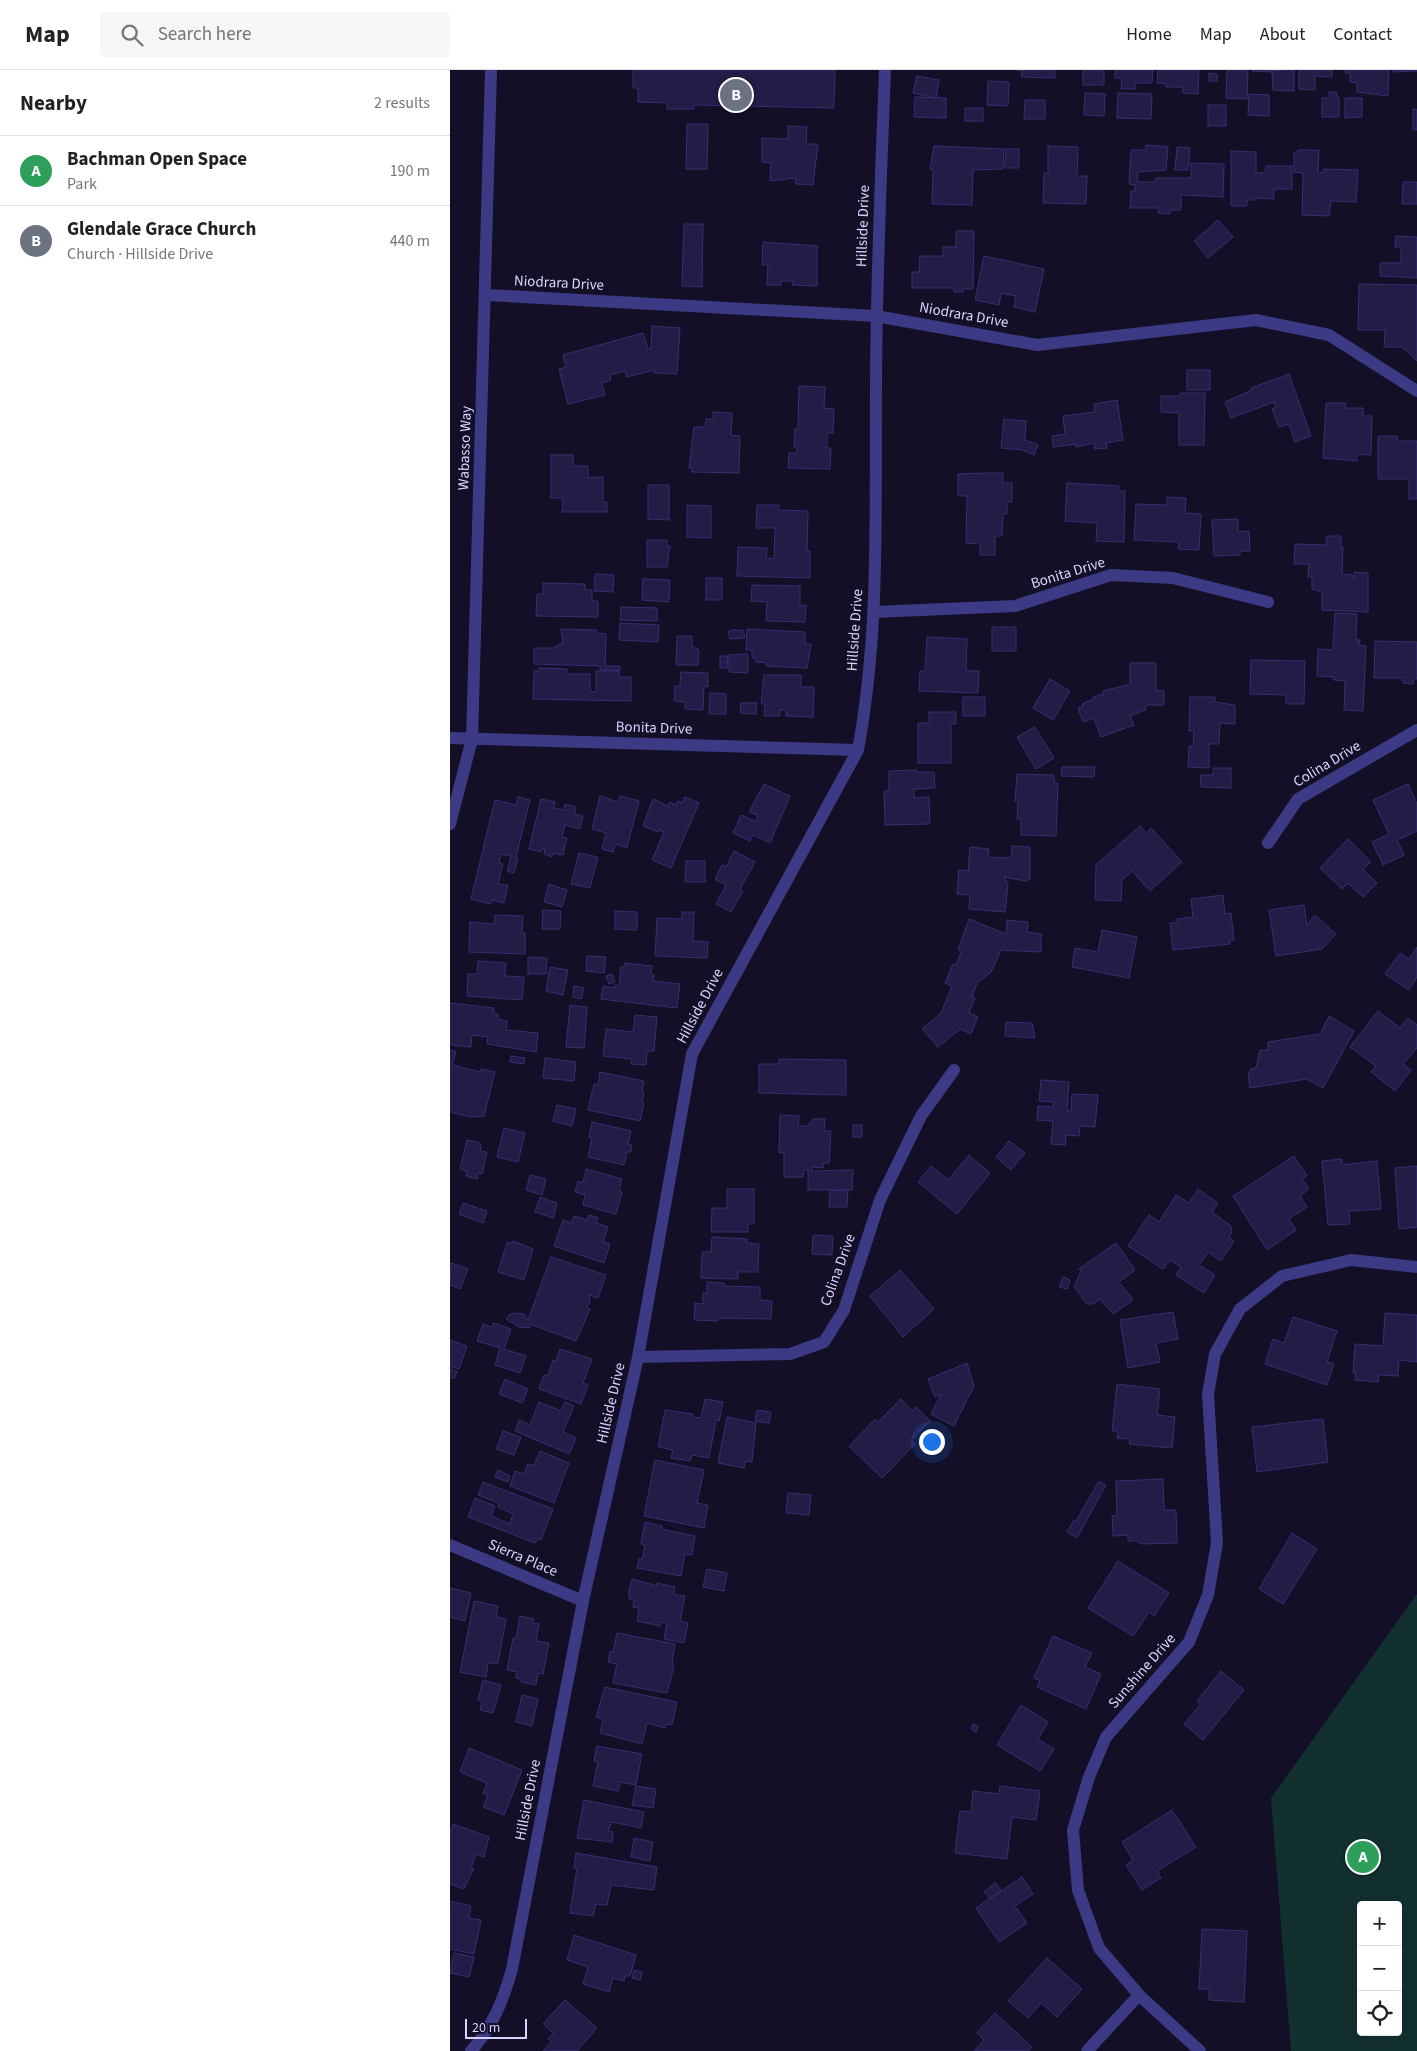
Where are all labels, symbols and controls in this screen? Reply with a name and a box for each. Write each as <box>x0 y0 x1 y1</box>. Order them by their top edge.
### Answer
search box <box>100 12 450 57</box>
text: Map <box>25 17 70 52</box>
icon: search <box>118 21 146 49</box>
text: Search here <box>158 21 251 48</box>
text: Home <box>1126 22 1172 47</box>
text: Map <box>1200 22 1232 47</box>
text: About <box>1260 22 1305 47</box>
text: Contact <box>1333 22 1392 47</box>
pin: B <box>720 76 752 114</box>
text: Nearby <box>20 88 87 118</box>
text: 2 results <box>374 92 430 114</box>
text: Bachman Open Space <box>67 146 247 173</box>
text: A <box>31 160 41 182</box>
text: 190 m <box>390 160 430 182</box>
text: Park <box>67 173 97 195</box>
street label: Hillside Drive <box>851 184 875 268</box>
text: Glendale Grace Church <box>67 216 256 243</box>
text: B <box>31 230 41 252</box>
text: 440 m <box>390 230 430 252</box>
text: Church · Hillside Drive <box>67 243 213 265</box>
street label: Niodrara Drive <box>513 270 605 296</box>
street label: Niodrara Drive <box>918 297 1010 333</box>
street label: Wabasso Way <box>453 405 477 491</box>
street label: Bonita Drive <box>1028 552 1108 594</box>
street label: Hillside Drive <box>842 588 868 672</box>
street label: Bonita Drive <box>615 716 693 740</box>
street label: Colina Drive <box>1289 736 1365 792</box>
street label: Hillside Drive <box>671 965 729 1047</box>
street label: Colina Drive <box>815 1231 861 1309</box>
street label: Hillside Drive <box>592 1361 630 1445</box>
your location <box>919 1429 945 1455</box>
street label: Sierra Place <box>485 1534 561 1582</box>
street label: Sunshine Drive <box>1103 1629 1181 1713</box>
street label: Hillside Drive <box>510 1758 546 1842</box>
pin: A <box>1347 1838 1379 1876</box>
map controls <box>1357 1901 1402 2036</box>
button: + <box>1357 1901 1402 1946</box>
button: − <box>1357 1946 1402 1991</box>
button: locate <box>1357 1991 1402 2036</box>
scale bar <box>465 2016 528 2039</box>
text: 20 m <box>472 2018 500 2038</box>

